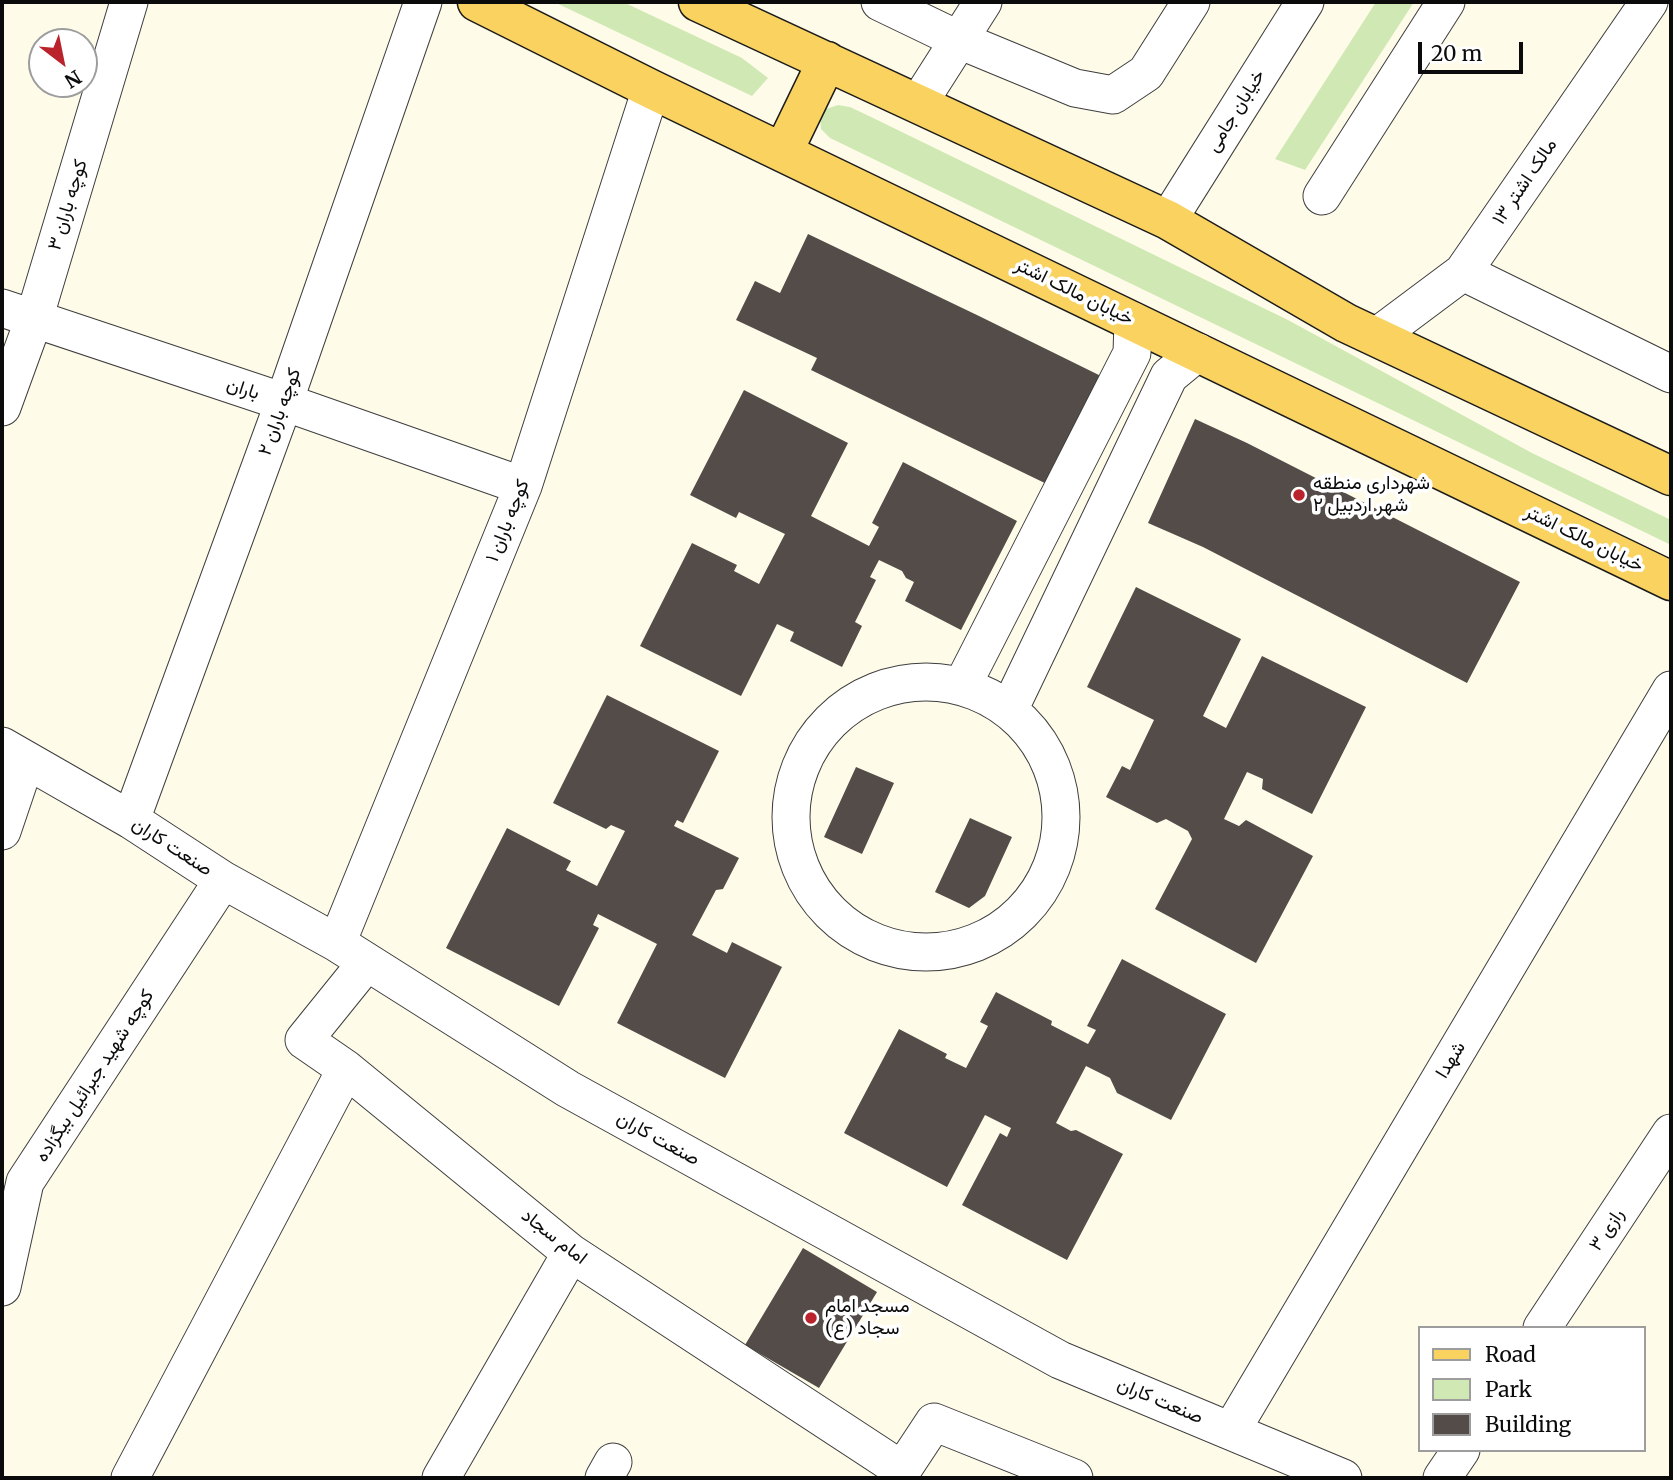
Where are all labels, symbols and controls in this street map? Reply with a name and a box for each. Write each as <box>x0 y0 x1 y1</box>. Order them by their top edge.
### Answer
north arrow <box>28 28 98 98</box>
scale bar <box>1421 28 1526 72</box>
text: 20 m <box>1431 40 1482 67</box>
text: N <box>60 65 86 93</box>
street label: خیابان جامی <box>1202 65 1270 157</box>
street label: مالک اشتر ۱۳ <box>1488 135 1562 229</box>
street label: کوچه باران ۳ <box>43 157 93 253</box>
street label: خیابان مالک اشتر <box>1011 253 1137 331</box>
street label: کوچه باران ۲ <box>254 365 306 459</box>
street label: باران <box>224 373 262 405</box>
place label: شهرداری منطقه ۲ شهر اردبیل <box>1313 473 1430 517</box>
street label: کوچه باران ۱ <box>481 476 535 566</box>
marker: شهرداری منطقه ۲ شهر اردبیل <box>1291 487 1307 503</box>
street label: خیابان مالک اشتر <box>1521 500 1647 578</box>
street label: صنعت کاران <box>128 813 216 881</box>
street label: کوچه شهید جبرائیل بیگزاده <box>31 986 159 1166</box>
street label: شهدا <box>1431 1037 1471 1083</box>
street label: صنعت کاران <box>613 1107 703 1171</box>
street label: امام سجاد <box>517 1204 591 1270</box>
street label: رازی ۳ <box>1585 1204 1629 1256</box>
place label: مسجد امام سجاد (ع) <box>825 1296 910 1340</box>
marker: مسجد امام سجاد (ع) <box>803 1310 819 1326</box>
legend <box>1418 1326 1645 1452</box>
text: Road <box>1485 1341 1536 1368</box>
street label: صنعت کاران <box>1114 1373 1206 1429</box>
text: Park <box>1485 1376 1532 1403</box>
text: Building <box>1485 1411 1571 1438</box>

